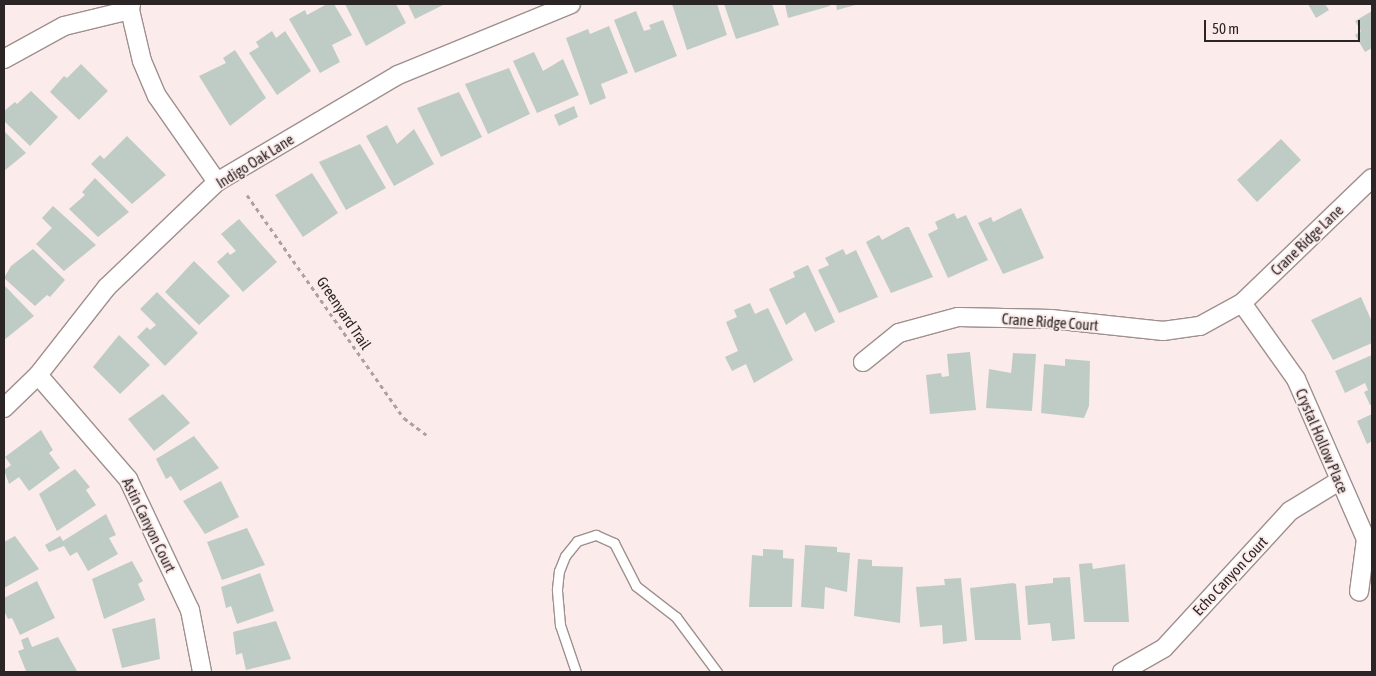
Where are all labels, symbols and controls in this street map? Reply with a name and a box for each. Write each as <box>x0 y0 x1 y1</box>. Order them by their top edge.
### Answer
scale bar <box>1206 10 1362 42</box>
text: 50 m <box>1212 20 1239 37</box>
street label: Indigo Oak Lane <box>213 130 297 192</box>
street label: Crane Ridge Lane <box>1267 201 1347 279</box>
street label: Greenyard Trail <box>313 273 375 353</box>
street label: Crane Ridge Court <box>1001 310 1099 334</box>
street label: Crystal Hollow Place <box>1292 386 1352 496</box>
street label: Astin Canyon Court <box>118 475 180 575</box>
street label: Echo Canyon Court <box>1189 533 1271 619</box>

